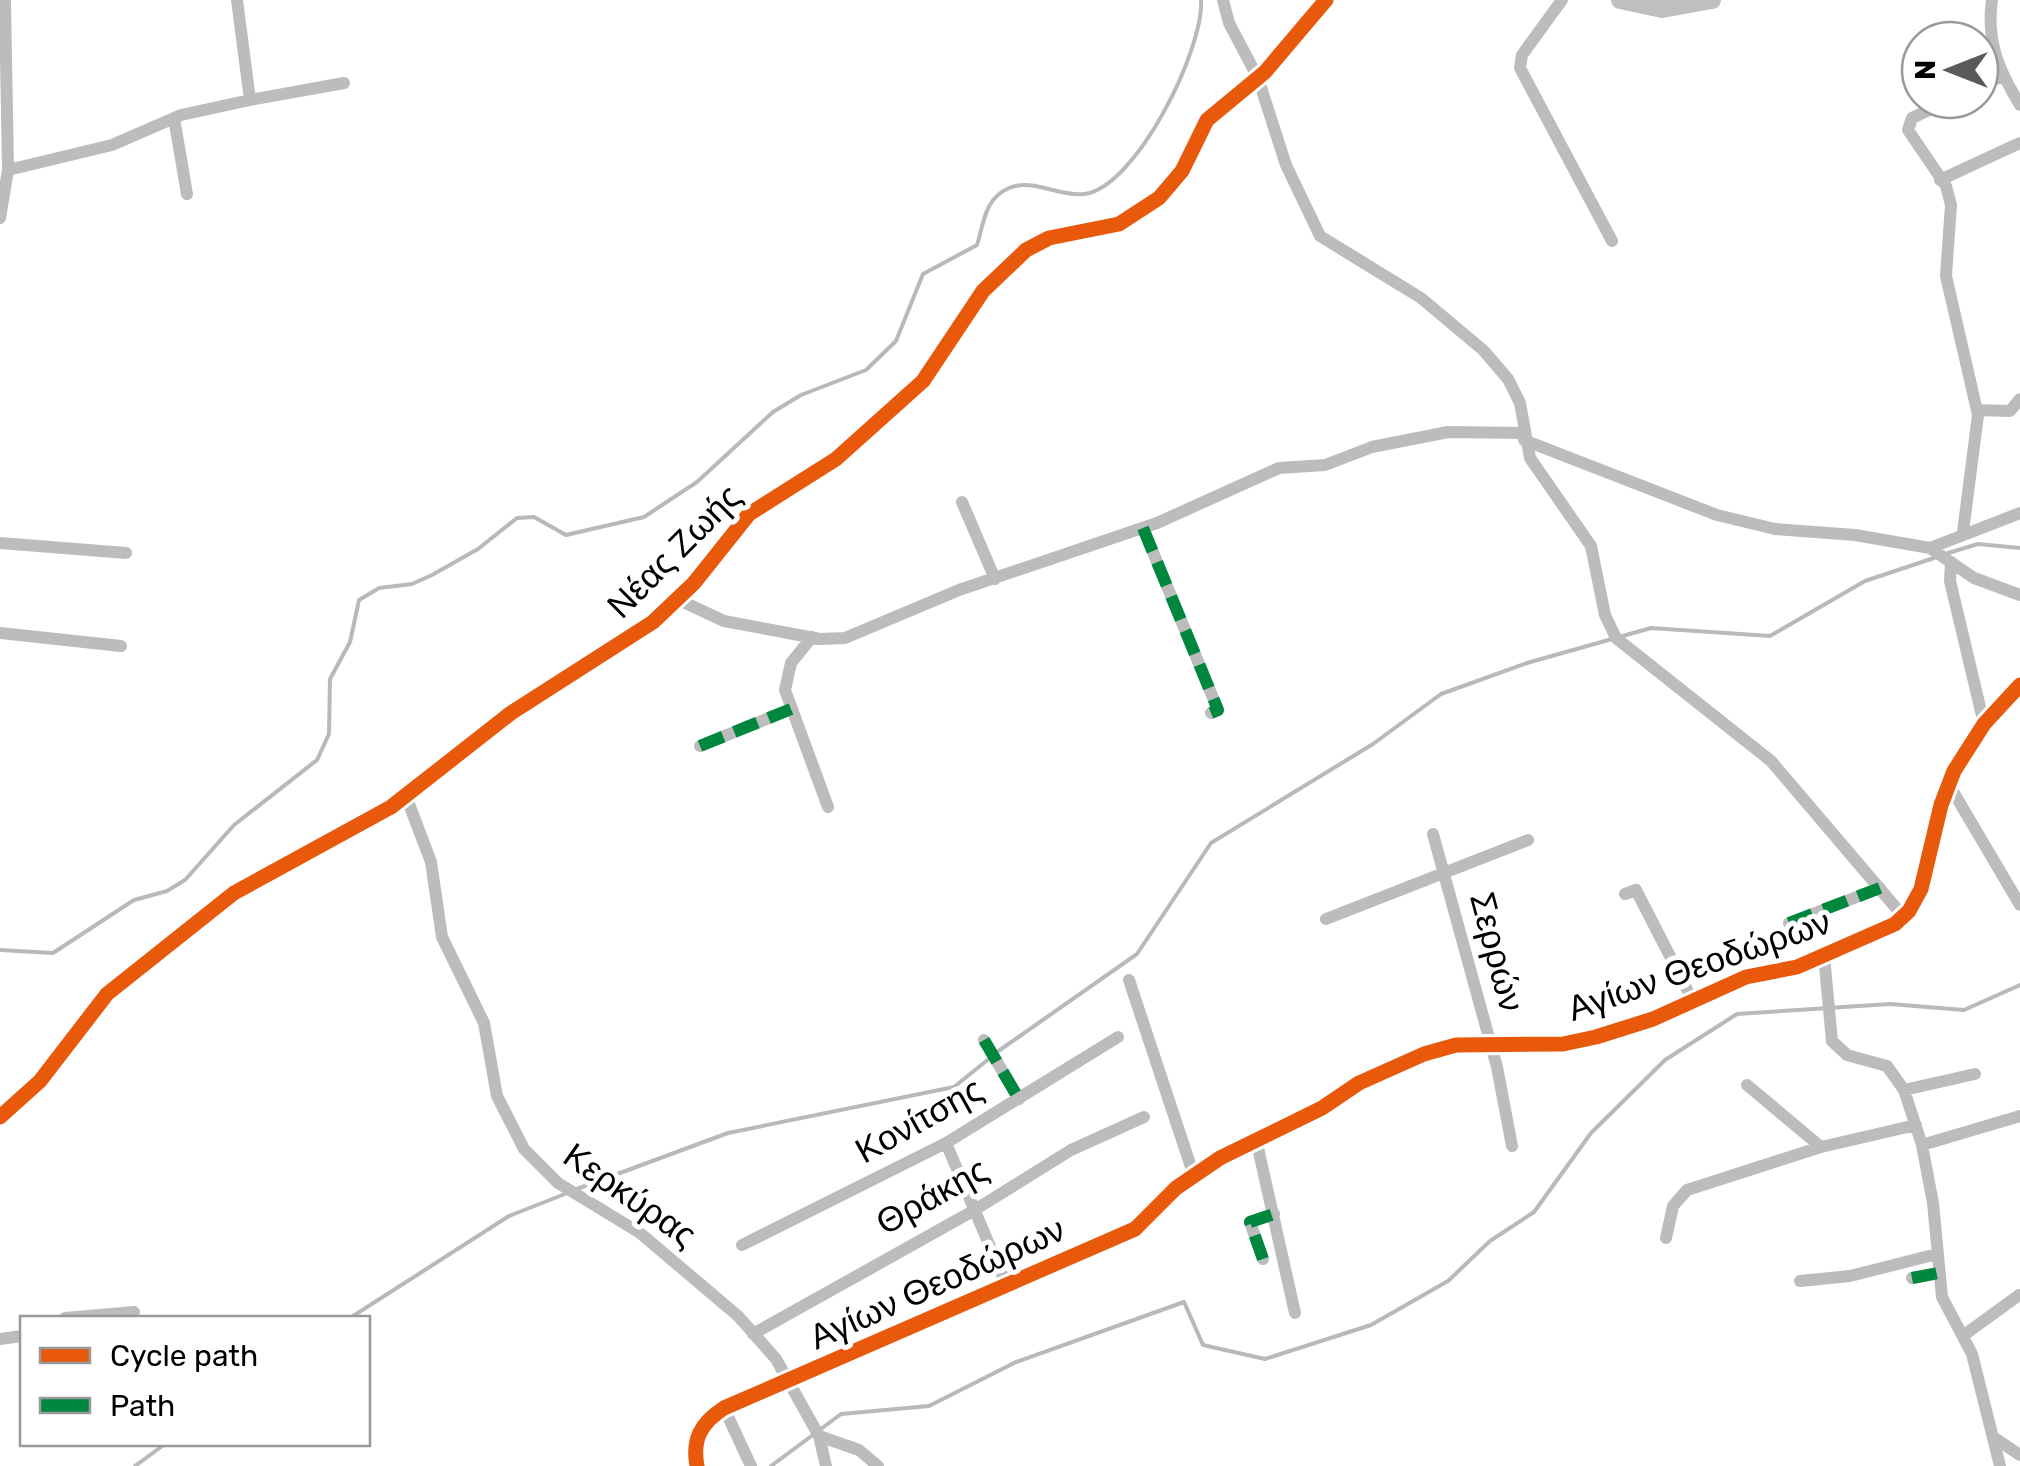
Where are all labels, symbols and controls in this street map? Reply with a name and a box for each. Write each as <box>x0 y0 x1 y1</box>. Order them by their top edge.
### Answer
north arrow <box>1900 20 2000 120</box>
text: N <box>1909 60 1942 80</box>
street label: Νέας Ζωής <box>598 475 750 627</box>
street label: Σερρών <box>1461 888 1533 1016</box>
street label: Αγίων Θεοδώρων <box>1562 900 1836 1030</box>
street label: Κονίτσης <box>848 1068 990 1172</box>
street label: Κερκύρας <box>555 1134 705 1256</box>
street label: Θράκης <box>869 1148 995 1244</box>
street label: Αγίων Θεοδώρων <box>803 1208 1071 1358</box>
legend <box>20 1316 370 1446</box>
text: Cycle path <box>110 1338 258 1374</box>
text: Path <box>110 1388 175 1424</box>

